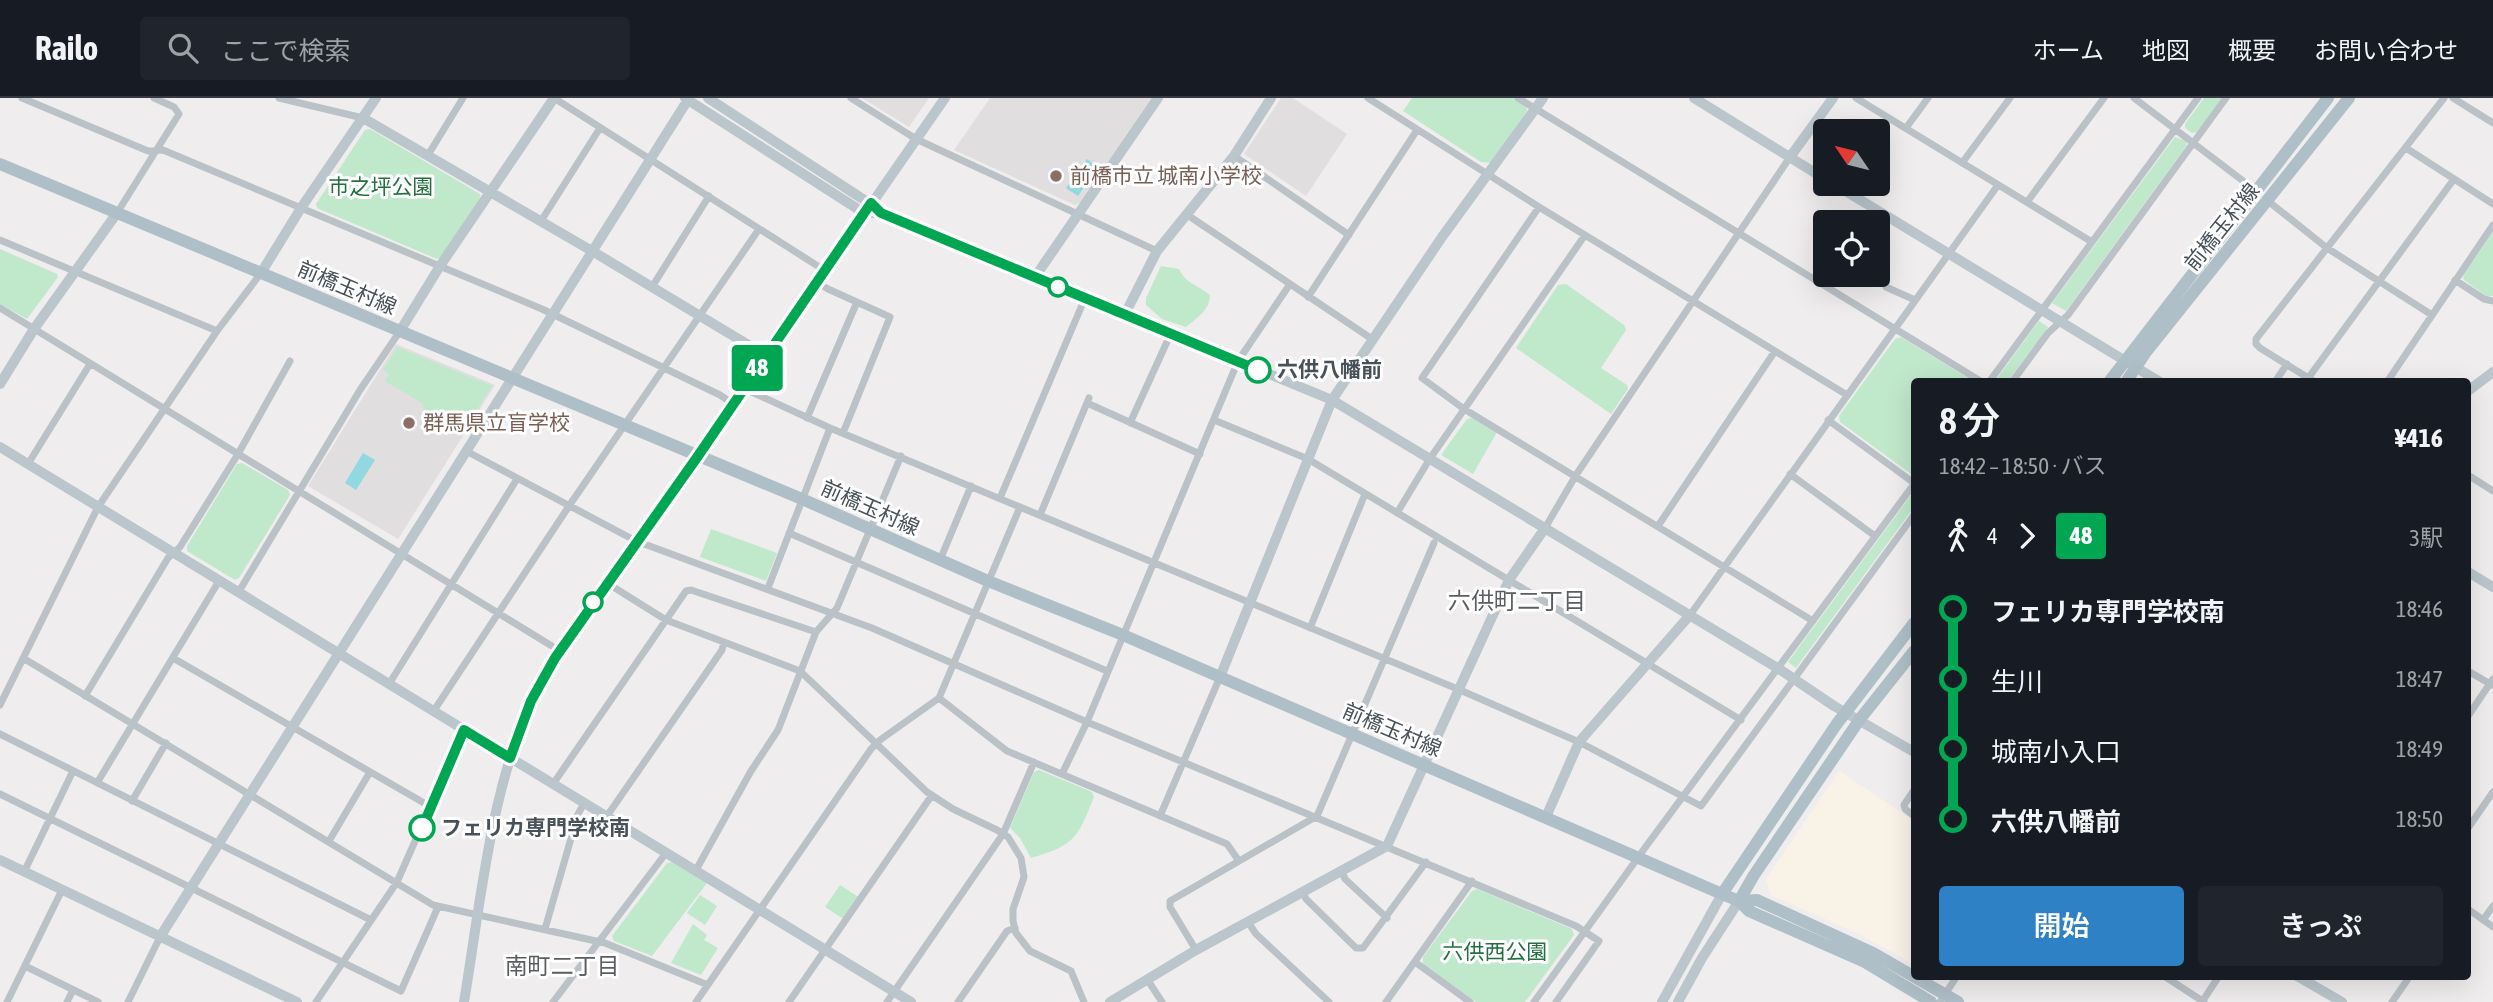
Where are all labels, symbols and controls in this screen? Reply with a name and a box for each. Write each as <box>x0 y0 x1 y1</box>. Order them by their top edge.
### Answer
search box <box>140 17 630 80</box>
text: Railo <box>35 29 98 67</box>
icon: search <box>164 29 202 67</box>
text: ここで検索 <box>220 36 350 66</box>
text: ホーム <box>2033 37 2104 64</box>
text: 地図 <box>2142 37 2190 64</box>
text: 概要 <box>2228 37 2276 64</box>
text: お問い合わせ <box>2314 37 2458 64</box>
north arrow <box>1813 119 1890 196</box>
map controls <box>1813 119 1890 287</box>
place label: 前橋市立 城南小学校 <box>1070 163 1262 187</box>
marker: 前橋市立 城南小学校 <box>1048 168 1064 184</box>
park label: 市之坪公園 <box>329 174 434 198</box>
street label: 前橋玉村線 <box>2179 178 2264 275</box>
button: locate <box>1813 210 1890 287</box>
street label: 前橋玉村線 <box>294 256 400 319</box>
unlabelled marker <box>1048 277 1068 297</box>
line badge: 48 <box>726 345 788 391</box>
text: 48 <box>746 354 768 381</box>
marker: 六供八幡前 <box>1245 357 1271 383</box>
place label: 六供八幡前 <box>1277 357 1382 381</box>
text: 8 分 <box>1939 399 2000 442</box>
place label: 群馬県立盲学校 <box>423 410 570 434</box>
marker: 群馬県立盲学校 <box>401 415 417 431</box>
text: ¥416 <box>2395 423 2443 453</box>
text: 18:42 – 18:50 · バス <box>1939 453 2106 479</box>
street label: 前橋玉村線 <box>818 475 923 539</box>
icon: walk <box>1939 517 1977 555</box>
icon: forward <box>2008 517 2046 555</box>
text: 48 <box>2070 522 2092 549</box>
text: 4 <box>1987 523 1998 549</box>
text: 3駅 <box>2409 525 2443 551</box>
district label: 六供町二丁目 <box>1448 588 1586 614</box>
unlabelled marker <box>583 592 603 612</box>
text: 18:46 <box>2396 596 2443 622</box>
text: フェリカ専門学校南 <box>1991 597 2225 627</box>
text: 18:47 <box>2396 666 2443 692</box>
text: 生川 <box>1991 667 2043 697</box>
street label: 前橋玉村線 <box>1339 698 1445 761</box>
text: 18:49 <box>2396 736 2443 762</box>
text: 城南小入口 <box>1991 737 2121 767</box>
text: 18:50 <box>2396 806 2443 832</box>
text: 六供八幡前 <box>1991 807 2121 837</box>
marker: フェリカ専門学校南 <box>409 815 435 841</box>
place label: フェリカ専門学校南 <box>441 815 630 839</box>
button: 開始 <box>1939 886 2184 966</box>
button: きっぷ <box>2198 886 2443 966</box>
park label: 六供西公園 <box>1443 939 1548 963</box>
district label: 南町二丁目 <box>505 953 620 979</box>

